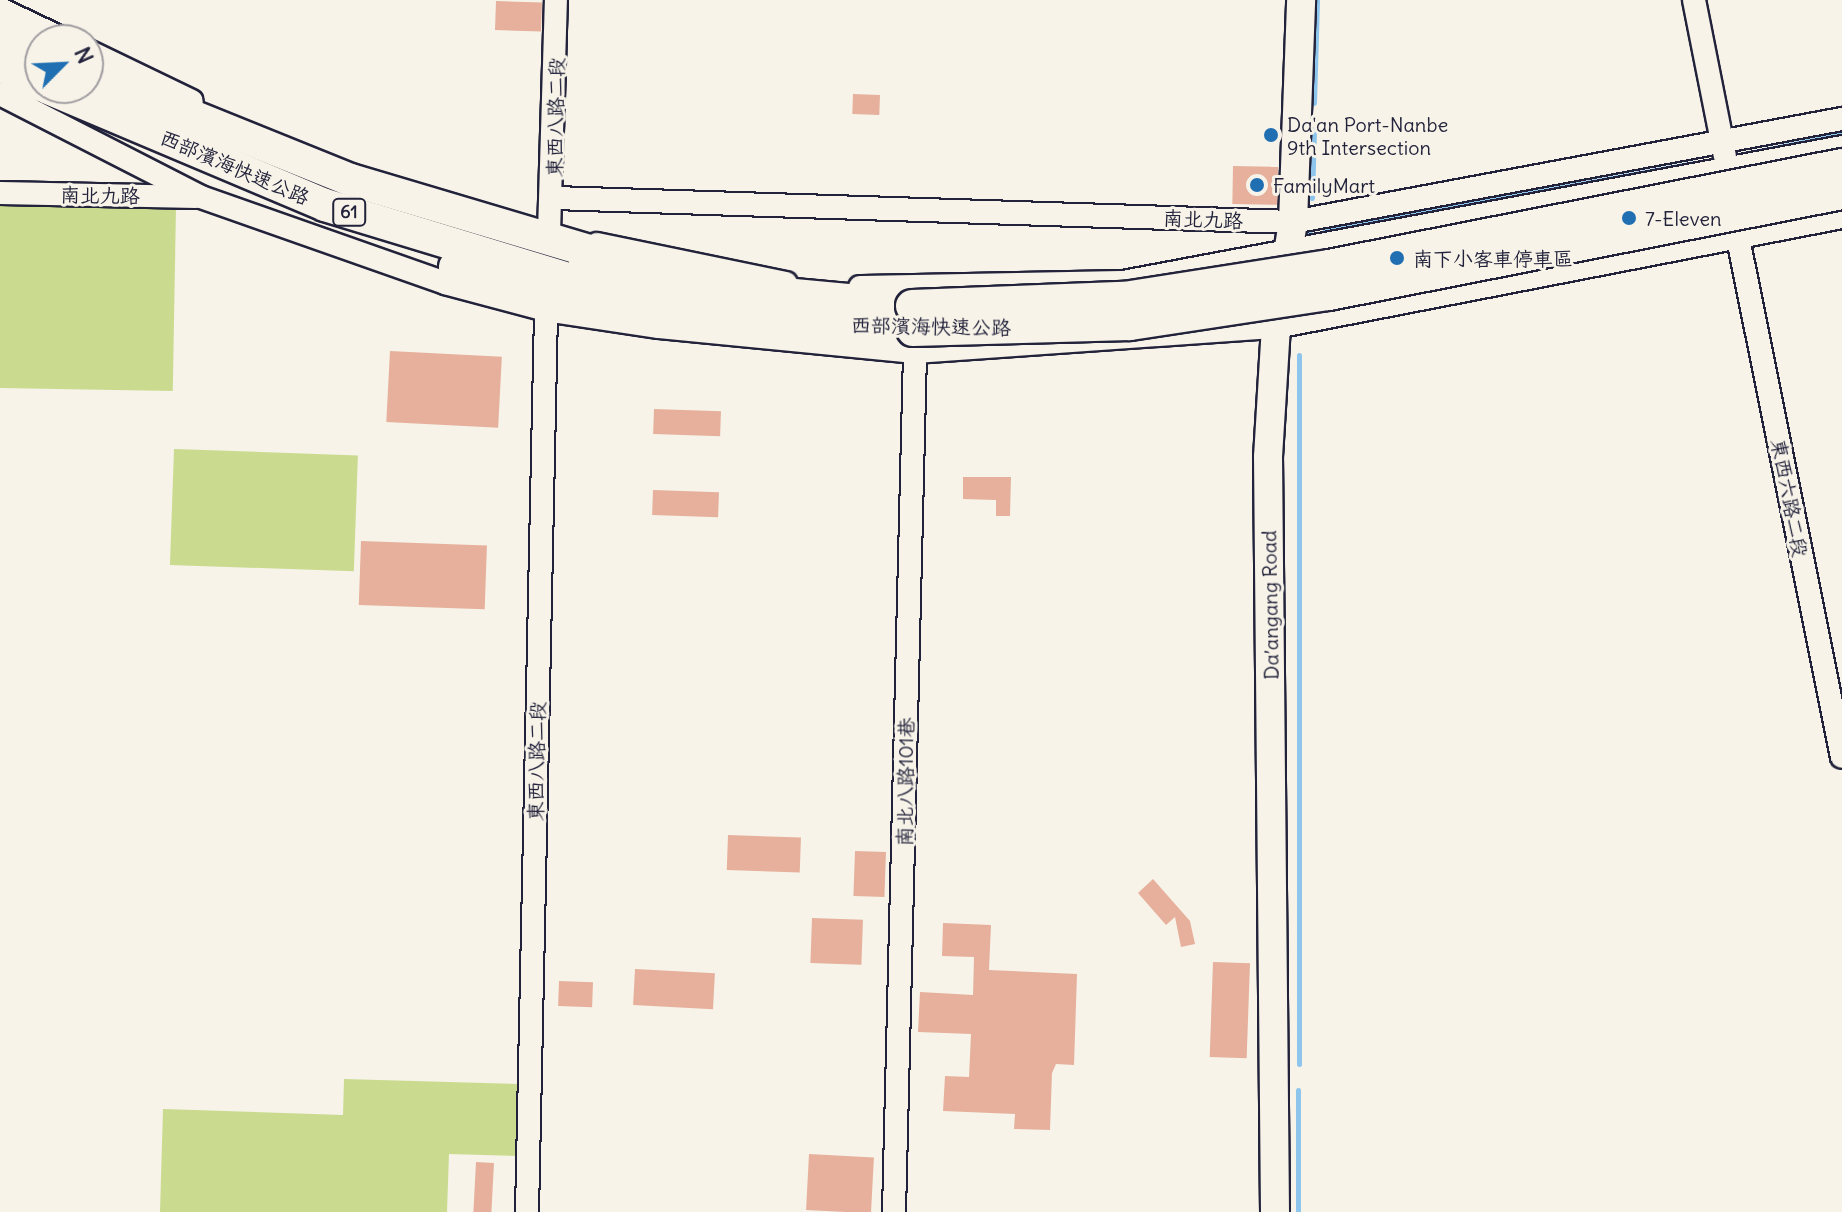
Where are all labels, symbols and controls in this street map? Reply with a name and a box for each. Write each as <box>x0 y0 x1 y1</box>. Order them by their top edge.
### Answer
north arrow <box>24 24 104 104</box>
text: N <box>68 42 100 68</box>
street label: 東西八路二段 <box>542 57 568 177</box>
place label: Da'an Port-Nanbe 9th Intersection <box>1287 112 1448 159</box>
street label: 西部濱海快速公路 <box>157 125 313 209</box>
marker: Da'an Port-Nanbe 9th Intersection <box>1262 126 1280 144</box>
place label: FamilyMart <box>1273 173 1375 197</box>
marker: FamilyMart <box>1248 176 1266 194</box>
street label: 南北九路 <box>60 182 140 208</box>
road number: 61 <box>331 198 367 226</box>
street label: 南北九路 <box>1163 206 1243 232</box>
place label: 7-Eleven <box>1645 206 1722 230</box>
marker: 7-Eleven <box>1620 209 1638 227</box>
place label: 南下小客車停車區 <box>1413 246 1573 270</box>
marker: 南下小客車停車區 <box>1388 249 1406 267</box>
street label: 西部濱海快速公路 <box>851 313 1011 339</box>
street label: 東西六路二段 <box>1767 437 1813 559</box>
street label: Da’angang Road <box>1257 530 1283 680</box>
street label: 東西八路二段 <box>523 701 549 821</box>
street label: 南北八路101巷 <box>892 717 918 847</box>

